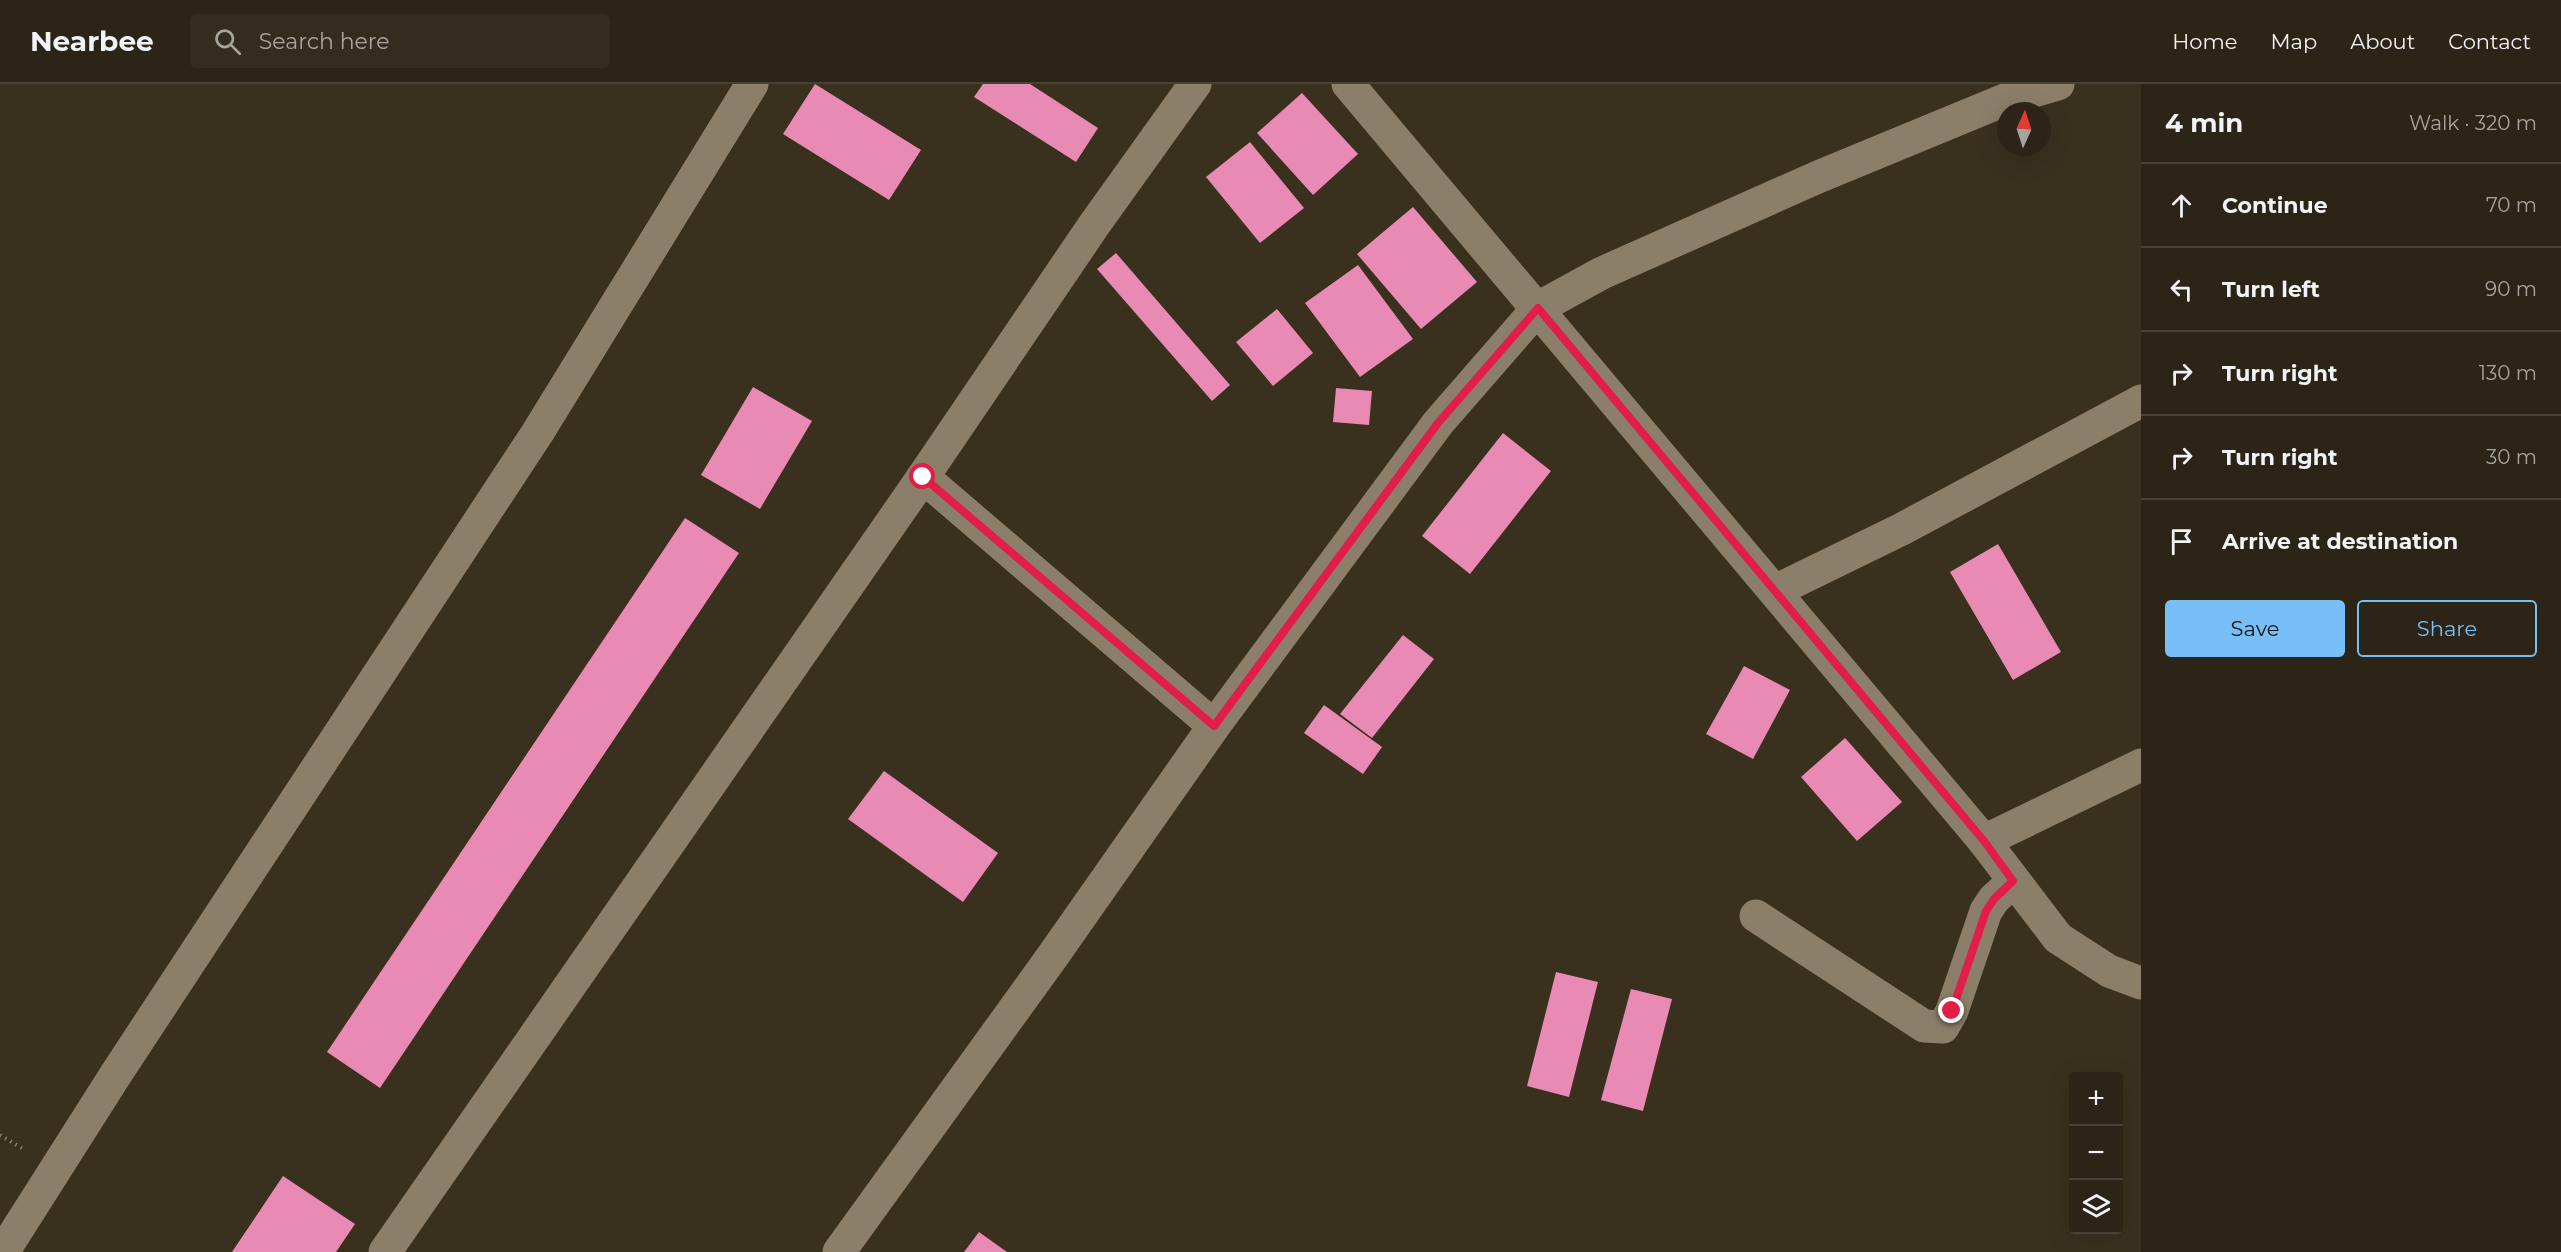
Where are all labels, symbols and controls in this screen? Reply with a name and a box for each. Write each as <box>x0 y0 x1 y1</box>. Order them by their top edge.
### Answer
search box <box>190 14 610 68</box>
text: Nearbee <box>30 24 154 58</box>
icon: search <box>211 25 244 58</box>
text: Search here <box>259 28 390 55</box>
text: Home <box>2172 29 2237 54</box>
text: Map <box>2270 29 2317 54</box>
text: About <box>2350 29 2415 54</box>
text: Contact <box>2448 29 2531 54</box>
north arrow <box>1997 102 2051 156</box>
text: 4 min <box>2165 107 2243 139</box>
text: Walk · 320 m <box>2409 111 2537 135</box>
icon: ahead <box>2165 189 2198 222</box>
text: Continue <box>2222 192 2328 219</box>
text: 70 m <box>2486 193 2537 217</box>
icon: left <box>2165 273 2198 306</box>
text: Turn left <box>2222 276 2320 303</box>
text: 90 m <box>2485 277 2537 301</box>
icon: right <box>2165 357 2198 390</box>
text: Turn right <box>2222 360 2337 387</box>
text: 130 m <box>2479 361 2537 385</box>
icon: right <box>2165 441 2198 474</box>
text: Turn right <box>2222 444 2337 471</box>
text: 30 m <box>2486 445 2537 469</box>
route start <box>909 463 935 489</box>
icon: arrive <box>2165 525 2198 558</box>
text: Arrive at destination <box>2222 528 2458 555</box>
button: Save <box>2165 600 2345 657</box>
button: Share <box>2357 600 2537 657</box>
route end <box>1938 997 1964 1023</box>
map controls <box>2069 1072 2123 1234</box>
button: + <box>2069 1072 2123 1126</box>
button: − <box>2069 1126 2123 1180</box>
button: layers <box>2069 1180 2123 1234</box>

